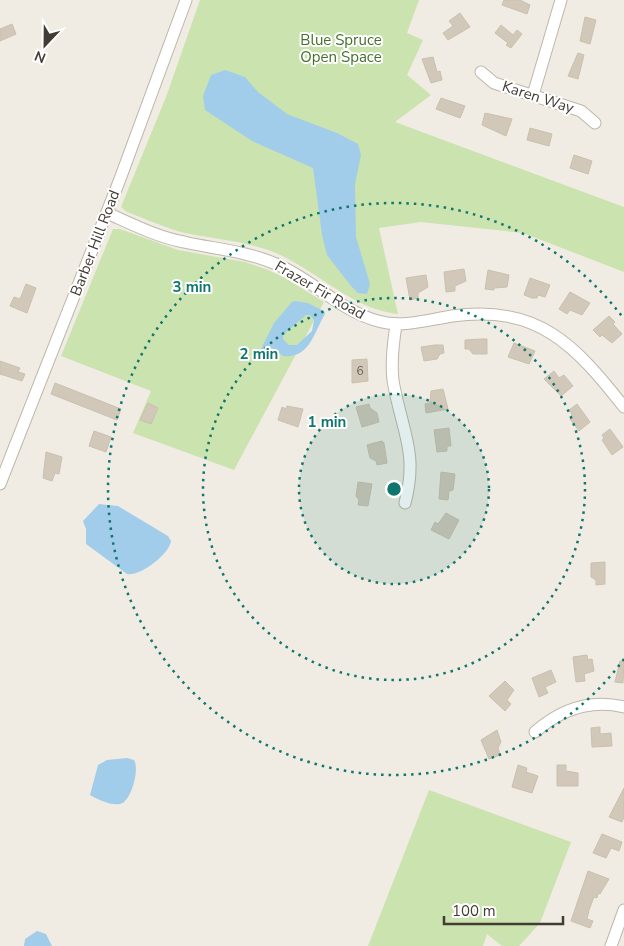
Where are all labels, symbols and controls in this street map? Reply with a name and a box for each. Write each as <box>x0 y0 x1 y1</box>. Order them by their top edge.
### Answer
north arrow <box>20 20 70 70</box>
park label: Blue Spruce Open Space <box>300 30 382 67</box>
text: N <box>32 46 49 67</box>
street label: Karen Way <box>500 76 577 118</box>
street label: Barber Hill Road <box>66 187 124 299</box>
street label: Frazer Fir Road <box>271 256 369 324</box>
text: 3 min <box>173 277 211 297</box>
text: 2 min <box>240 344 278 364</box>
house number: 6 <box>356 363 364 379</box>
text: 1 min <box>308 412 346 432</box>
centre of rings <box>385 480 403 498</box>
scale bar <box>444 894 563 926</box>
text: 100 m <box>452 901 496 921</box>

